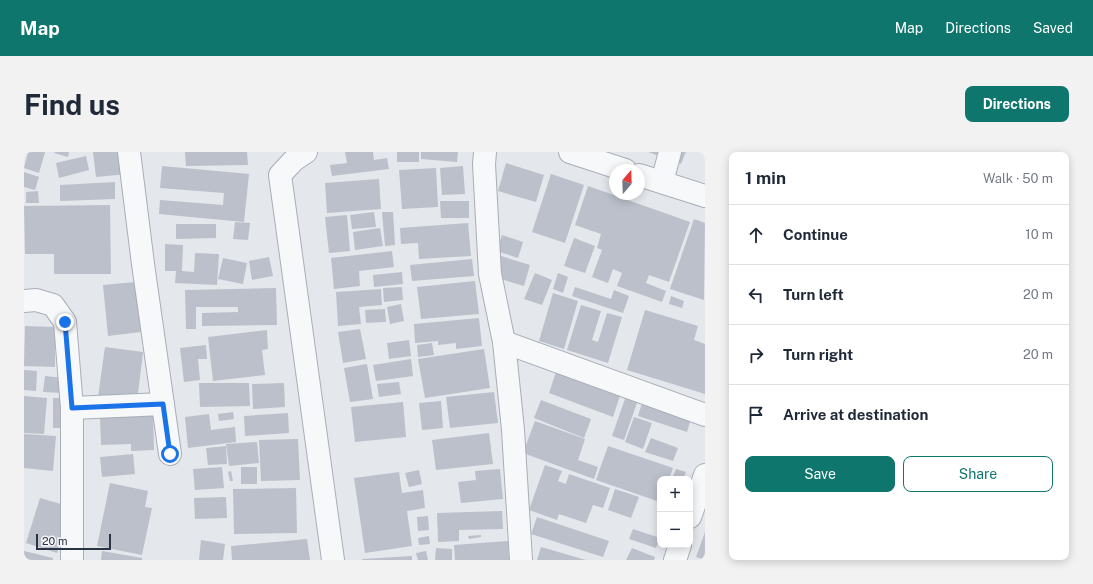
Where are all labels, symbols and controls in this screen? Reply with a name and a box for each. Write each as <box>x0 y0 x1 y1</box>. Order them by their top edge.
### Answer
text: Map <box>20 17 60 39</box>
text: Map <box>895 20 923 36</box>
text: Directions <box>945 20 1011 36</box>
text: Saved <box>1033 20 1073 36</box>
button: Directions <box>965 86 1069 122</box>
text: Find us <box>24 88 120 121</box>
north arrow <box>609 164 645 200</box>
text: 1 min <box>745 168 786 188</box>
text: Walk · 50 m <box>983 171 1053 186</box>
icon: ahead <box>745 224 767 246</box>
text: Continue <box>783 226 848 243</box>
text: 10 m <box>1025 227 1053 242</box>
icon: left <box>745 284 767 306</box>
text: Turn left <box>783 286 844 303</box>
text: 20 m <box>1023 287 1053 302</box>
route end <box>56 313 74 331</box>
icon: right <box>745 344 767 366</box>
text: Turn right <box>783 346 853 363</box>
text: 20 m <box>1023 347 1053 362</box>
icon: arrive <box>745 404 767 426</box>
text: Arrive at destination <box>783 406 928 423</box>
route start <box>161 445 179 463</box>
button: Save <box>745 456 895 492</box>
button: Share <box>903 456 1053 492</box>
map controls <box>657 476 693 548</box>
button: + <box>657 476 693 512</box>
button: − <box>657 512 693 548</box>
scale bar <box>36 532 111 551</box>
text: 20 m <box>42 535 67 547</box>

